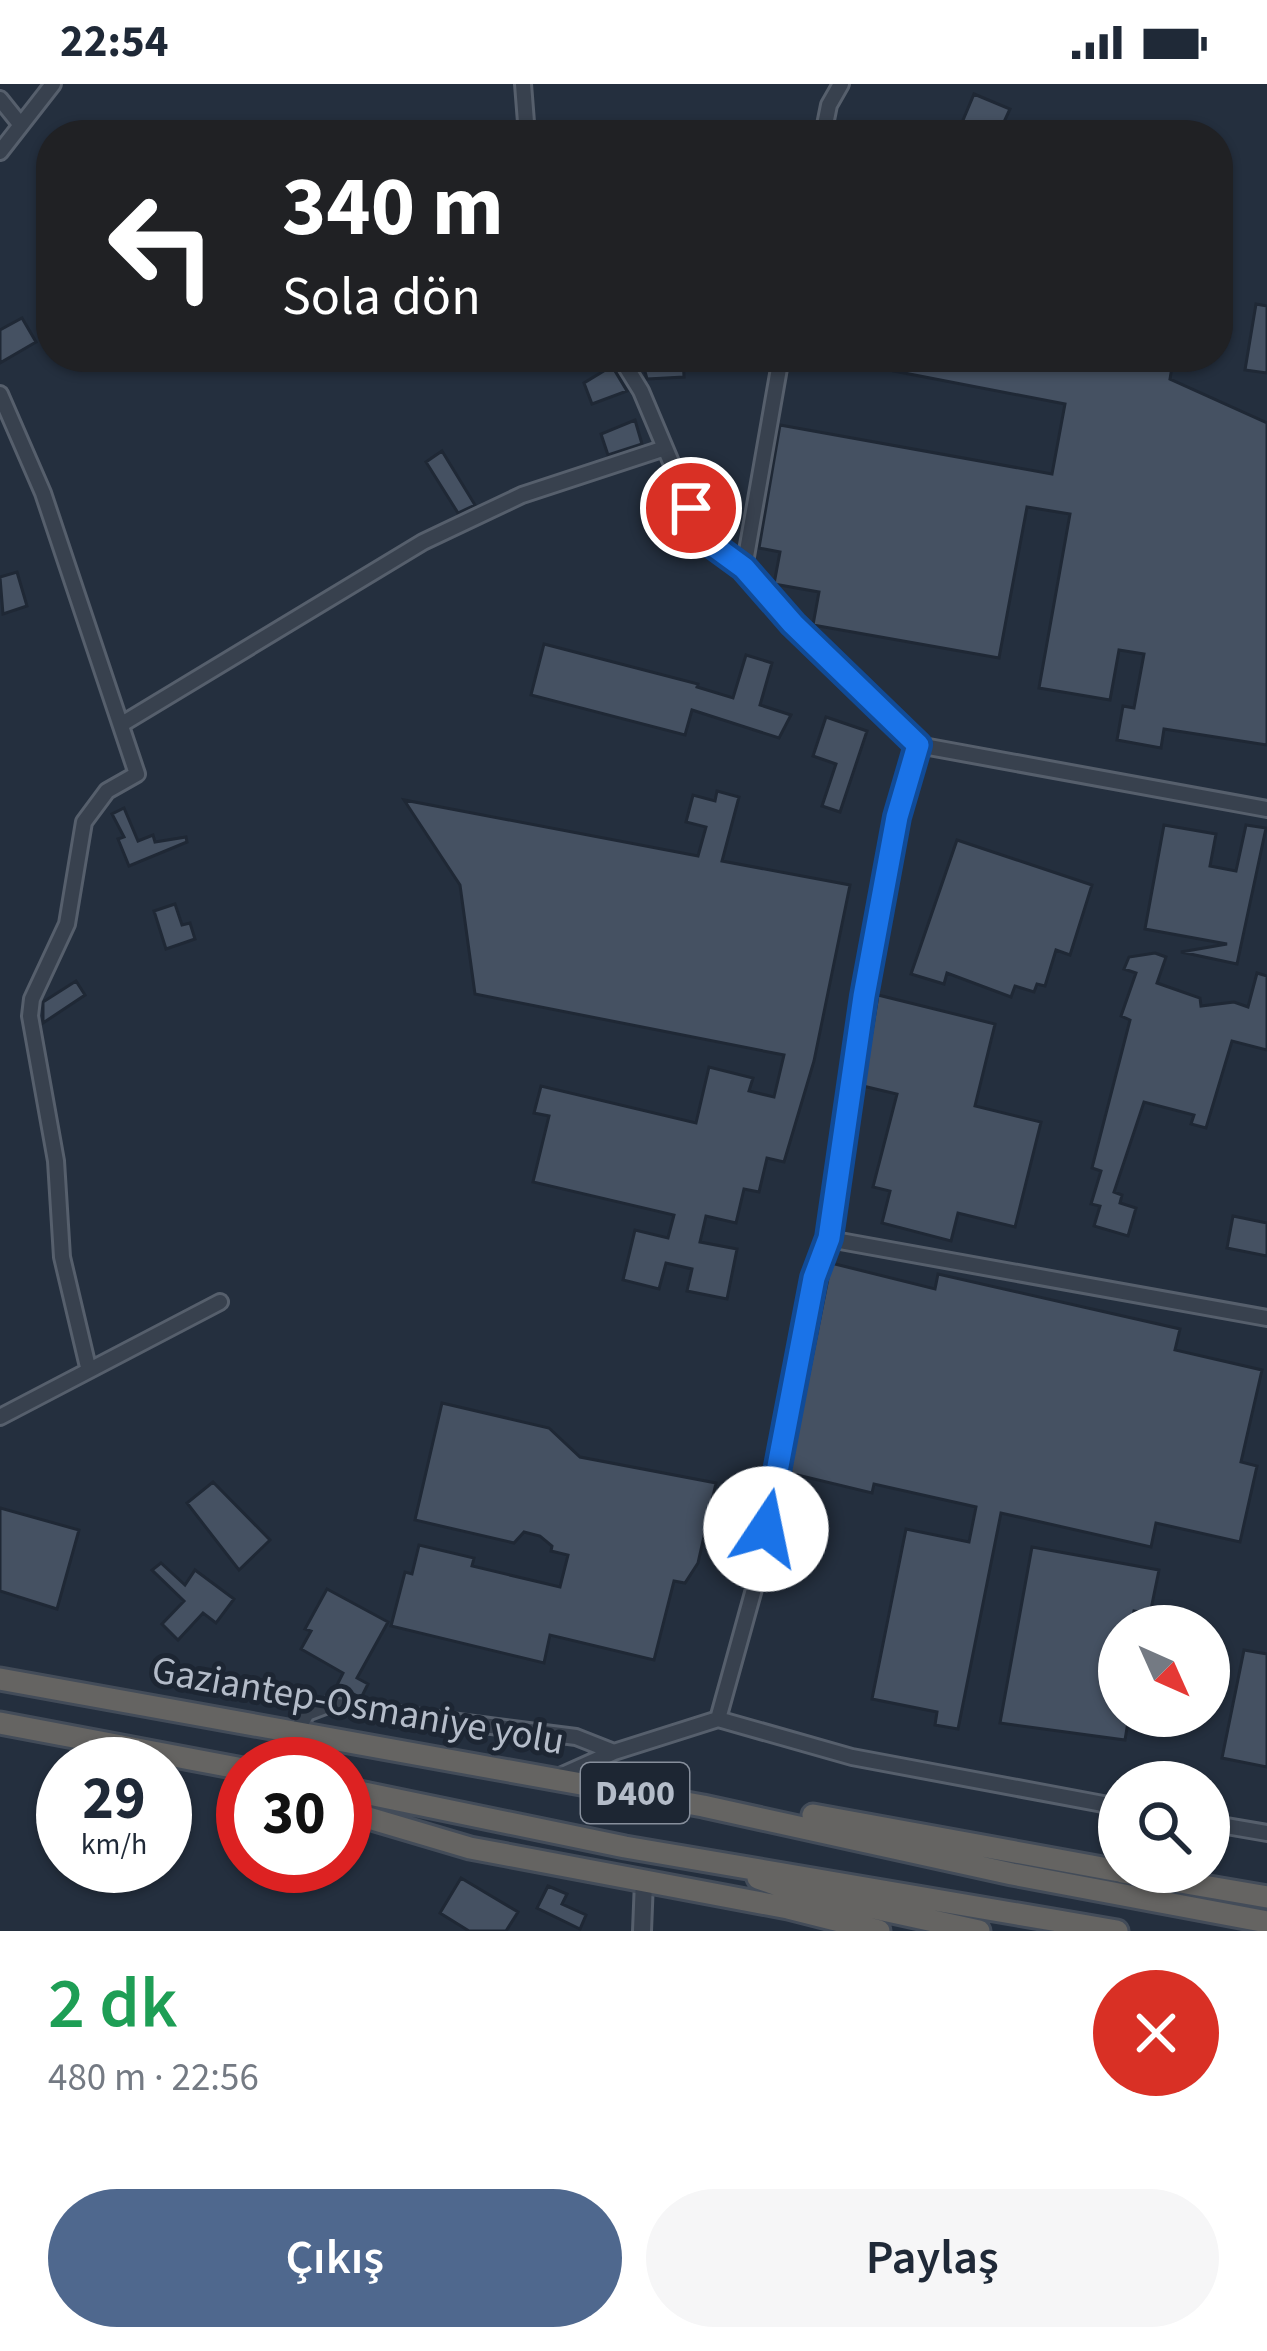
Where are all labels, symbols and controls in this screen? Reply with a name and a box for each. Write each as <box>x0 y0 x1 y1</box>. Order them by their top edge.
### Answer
text: 22:54 <box>60 10 169 74</box>
text: 340 m <box>282 148 504 268</box>
icon: left <box>84 168 240 324</box>
text: Sola dön <box>282 259 481 336</box>
pin <box>640 457 742 559</box>
icon: arrive <box>658 475 724 541</box>
position arrow <box>703 1466 829 1592</box>
north arrow <box>1098 1605 1230 1737</box>
map controls <box>1098 1605 1230 1893</box>
street label: Gaziantep-Osmaniye yolu <box>147 1642 569 1770</box>
speed limit sign: 30 <box>216 1737 372 1893</box>
text: 29 <box>82 1757 146 1842</box>
button: search <box>1098 1761 1230 1893</box>
road number: D400 <box>581 1763 689 1823</box>
text: km/h <box>81 1823 147 1866</box>
text: 2 dk <box>48 1953 178 2056</box>
button: close <box>1093 1970 1219 2096</box>
text: 480 m · 22:56 <box>48 2050 259 2106</box>
button: Çıkış <box>48 2189 622 2327</box>
button: Paylaş <box>646 2189 1219 2327</box>

